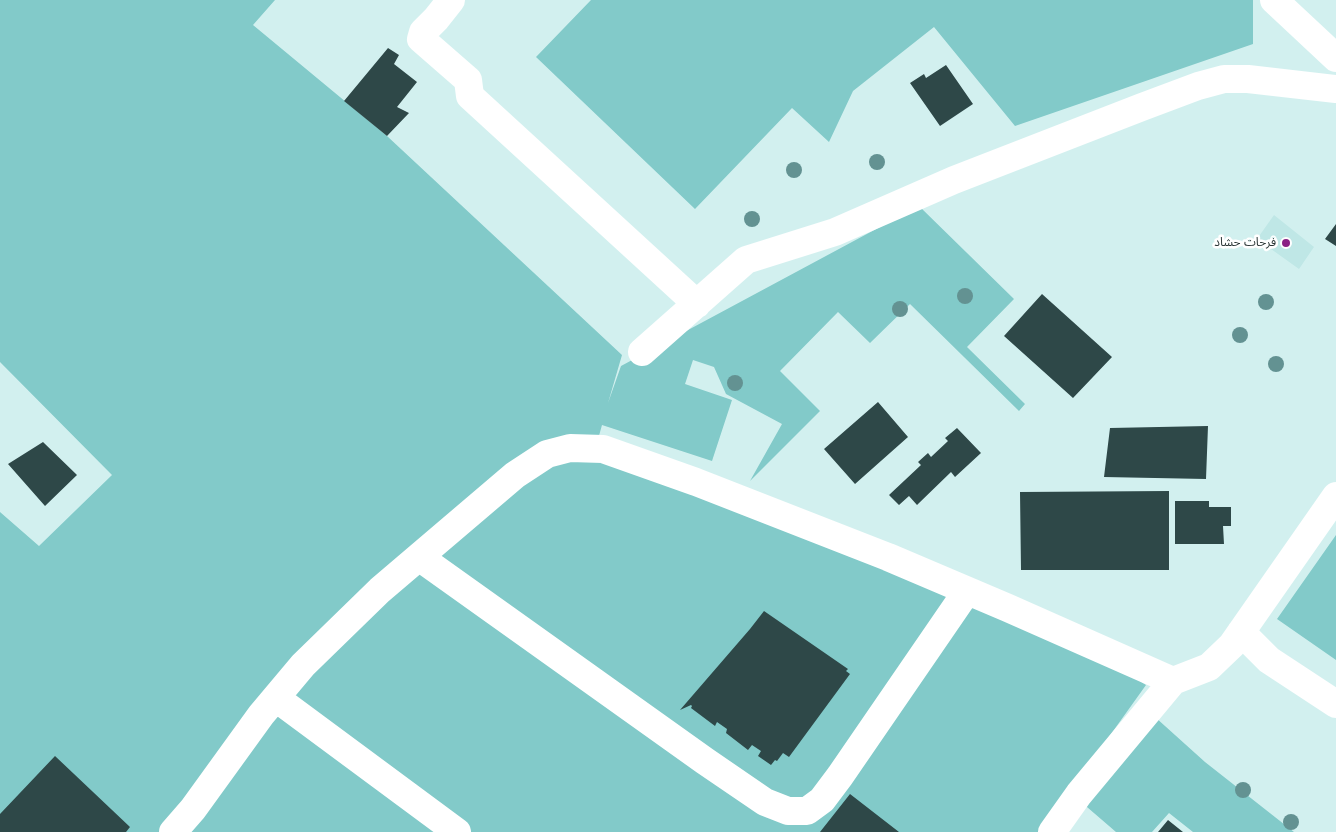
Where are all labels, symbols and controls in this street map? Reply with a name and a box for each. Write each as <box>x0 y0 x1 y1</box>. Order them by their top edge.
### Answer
place label: فرحات حشاد <box>1214 236 1276 250</box>
marker: فرحات حشاد <box>1280 237 1292 249</box>

